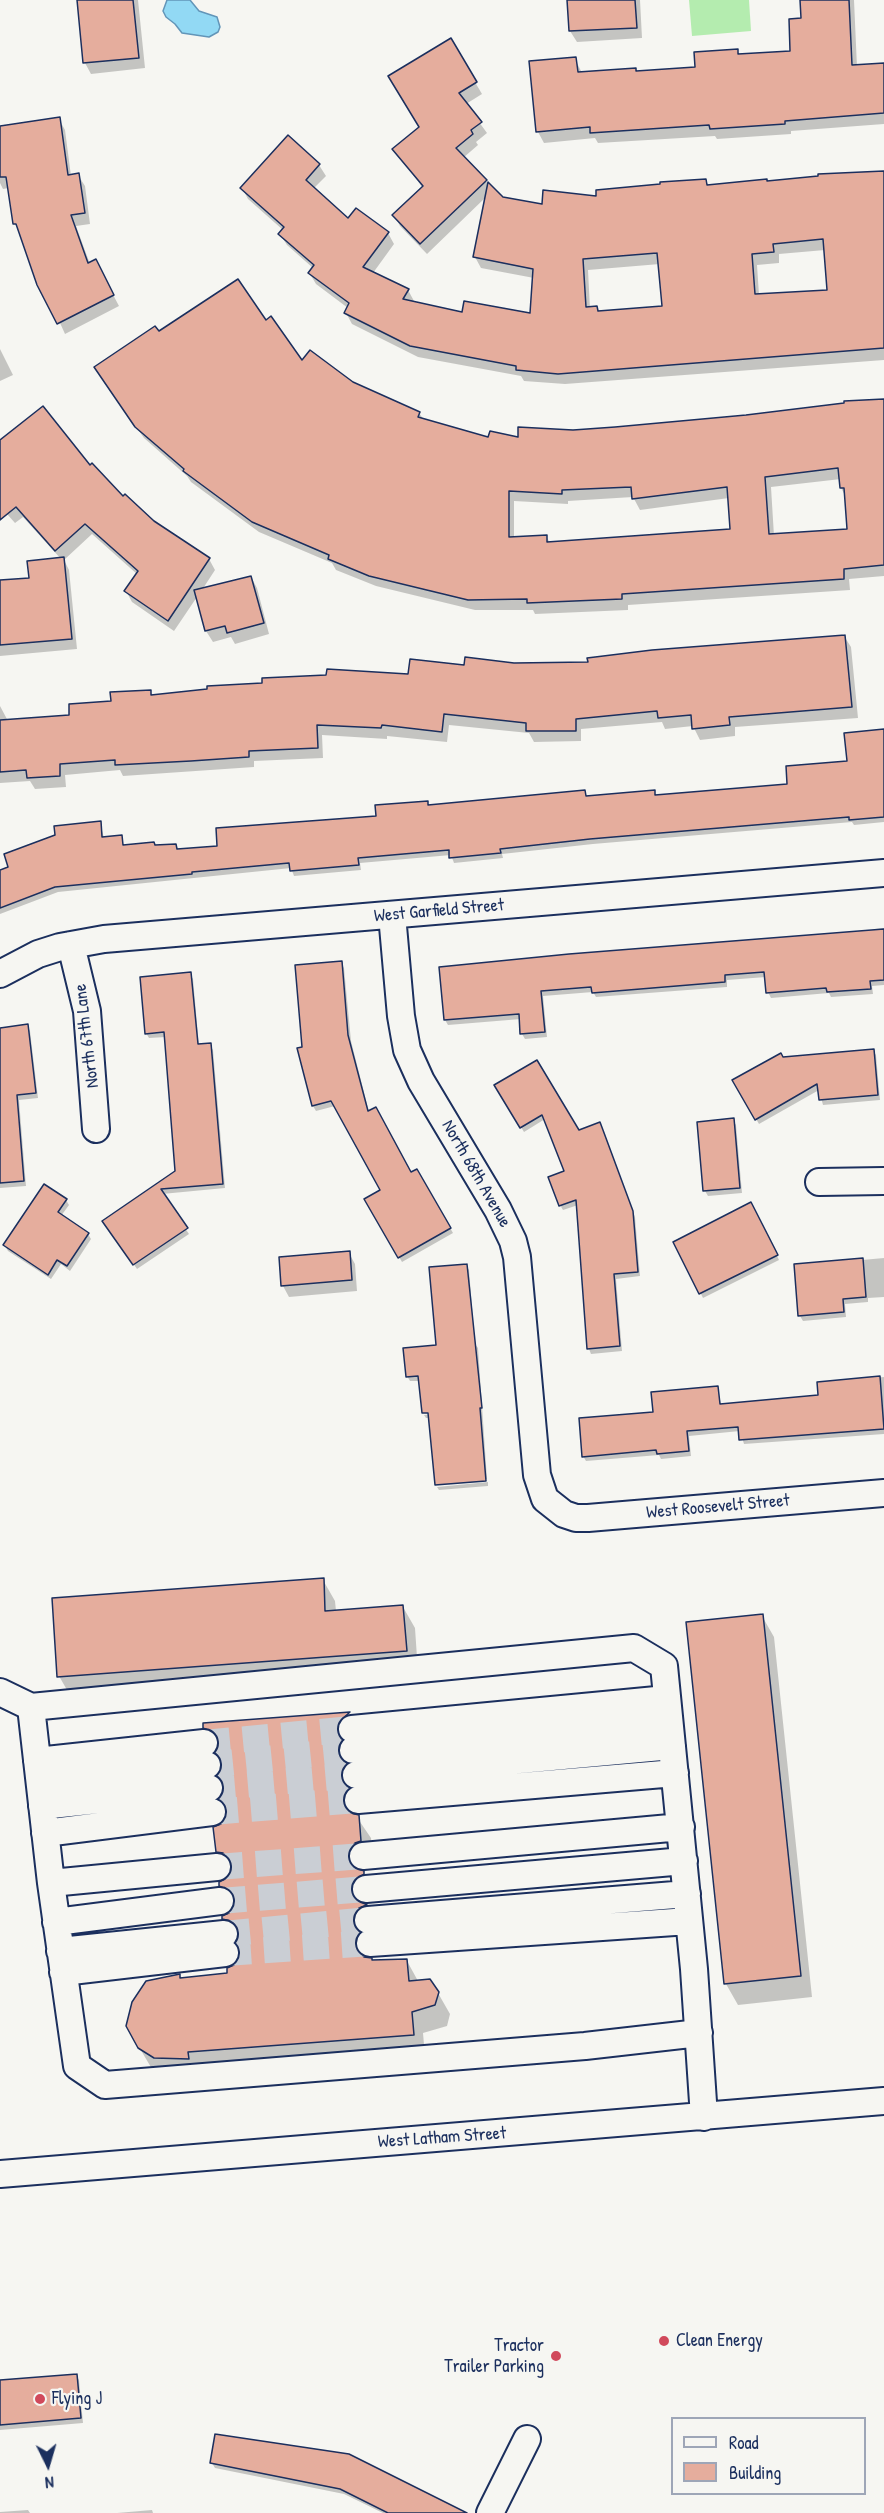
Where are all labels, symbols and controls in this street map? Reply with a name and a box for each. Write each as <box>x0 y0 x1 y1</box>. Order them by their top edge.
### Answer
street label: West Garfield Street <box>373 895 505 927</box>
street label: North 67th Lane <box>70 983 104 1089</box>
street label: North 68th Avenue <box>437 1117 515 1231</box>
street label: West Roosevelt Street <box>645 1490 791 1524</box>
street label: West Latham Street <box>377 2123 507 2153</box>
place label: Clean Energy <box>676 2330 763 2352</box>
marker: Clean Energy <box>657 2334 671 2348</box>
place label: Tractor Trailer Parking <box>444 2335 544 2378</box>
marker: Tractor Trailer Parking <box>549 2349 563 2363</box>
place label: Flying J <box>52 2388 102 2410</box>
marker: Flying J <box>33 2392 47 2406</box>
legend <box>671 2417 866 2495</box>
text: Road <box>729 2430 759 2455</box>
north arrow <box>18 2435 78 2495</box>
text: Building <box>729 2460 781 2485</box>
text: N <box>44 2472 55 2494</box>

